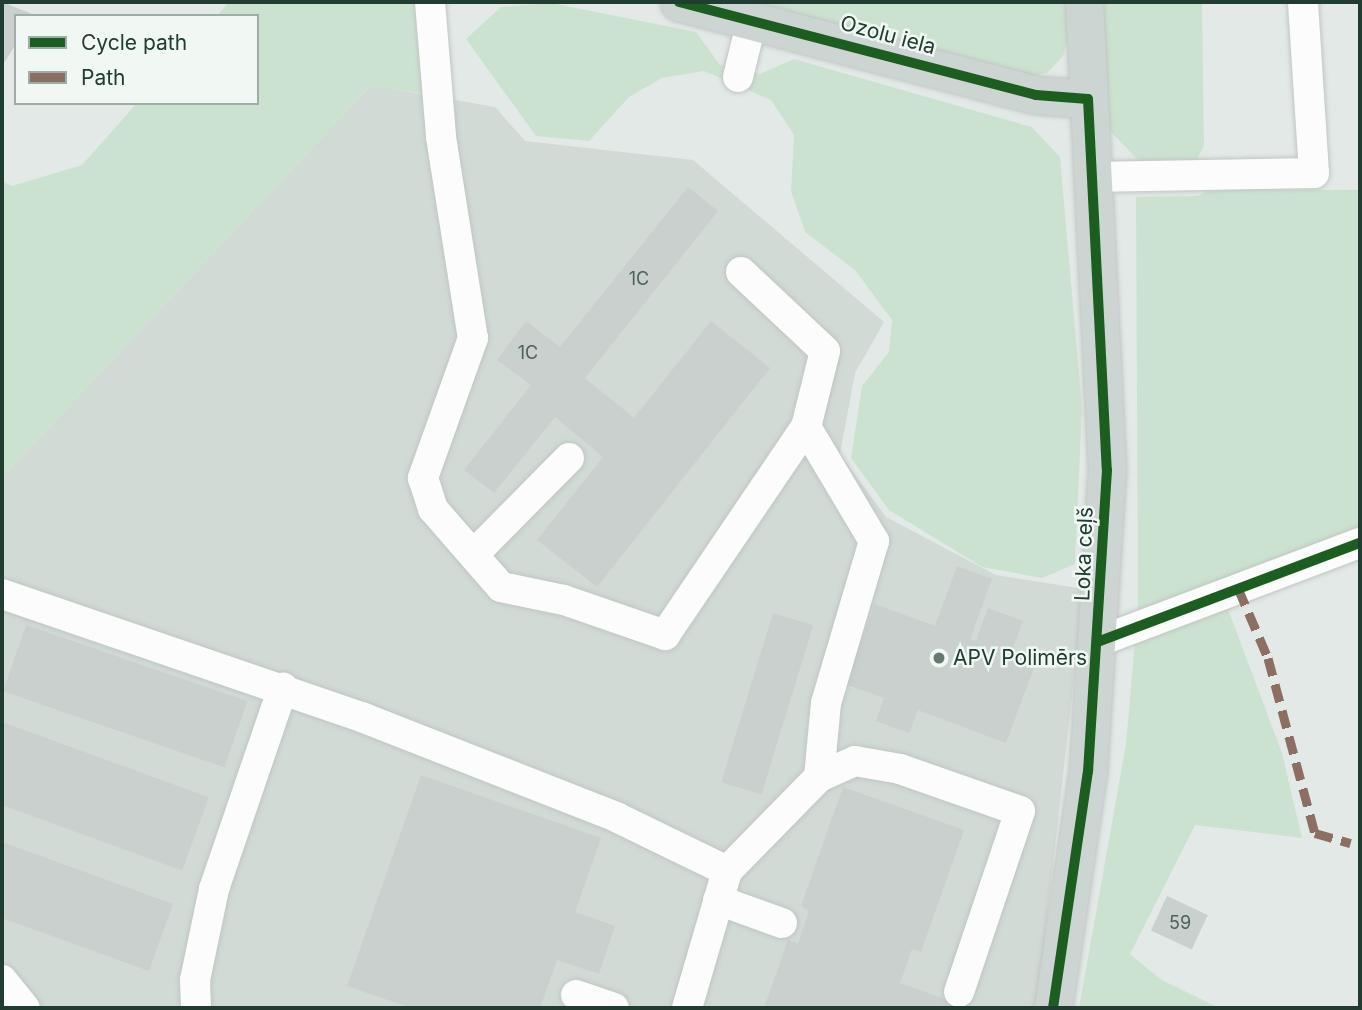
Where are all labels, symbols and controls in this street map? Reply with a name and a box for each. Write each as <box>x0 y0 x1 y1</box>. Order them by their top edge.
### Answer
street label: Ozolu iela <box>838 10 938 60</box>
legend <box>14 14 259 105</box>
text: Cycle path <box>81 30 187 55</box>
text: Path <box>81 65 126 90</box>
house number: 1C <box>629 268 649 290</box>
house number: 1C <box>518 342 538 364</box>
street label: Loka ceļš <box>1070 507 1098 601</box>
place label: APV Polimērs <box>953 645 1087 671</box>
marker: APV Polimērs <box>931 650 947 666</box>
house number: 59 <box>1169 912 1191 934</box>

